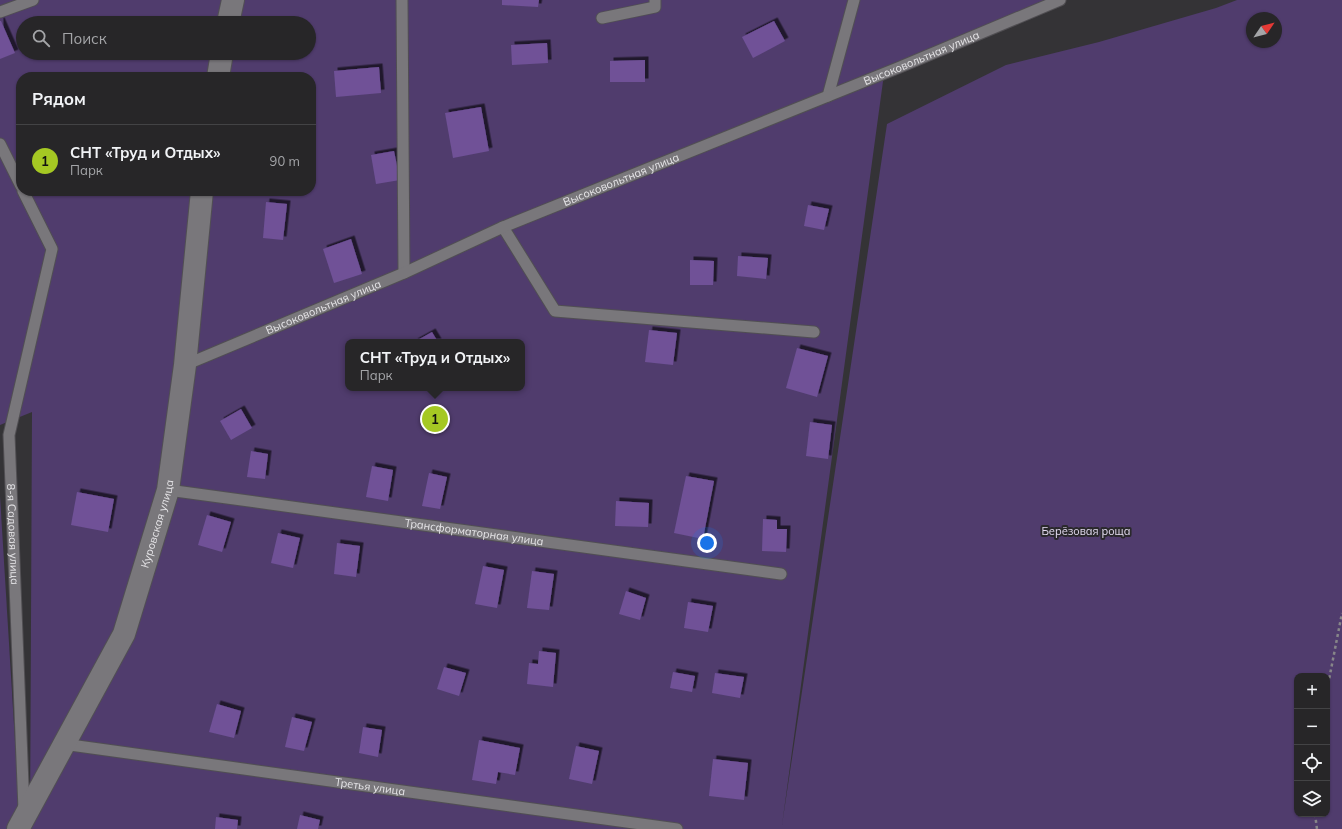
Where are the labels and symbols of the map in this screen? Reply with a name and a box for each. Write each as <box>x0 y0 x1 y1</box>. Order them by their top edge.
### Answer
north arrow <box>1246 12 1282 48</box>
street label: Высоковольтная улица <box>861 28 981 88</box>
street label: Высоковольтная улица <box>561 150 681 209</box>
street label: Высоковольтная улица <box>263 276 383 337</box>
pin: 1 <box>422 404 448 434</box>
street label: Куровская улица <box>138 479 176 570</box>
street label: 8-я Садовая улица <box>4 483 22 585</box>
street label: Трансформаторная улица <box>404 516 544 548</box>
park label: Берёзовая роща <box>1041 524 1131 538</box>
your location <box>697 533 717 553</box>
street label: Третья улица <box>334 775 406 798</box>

